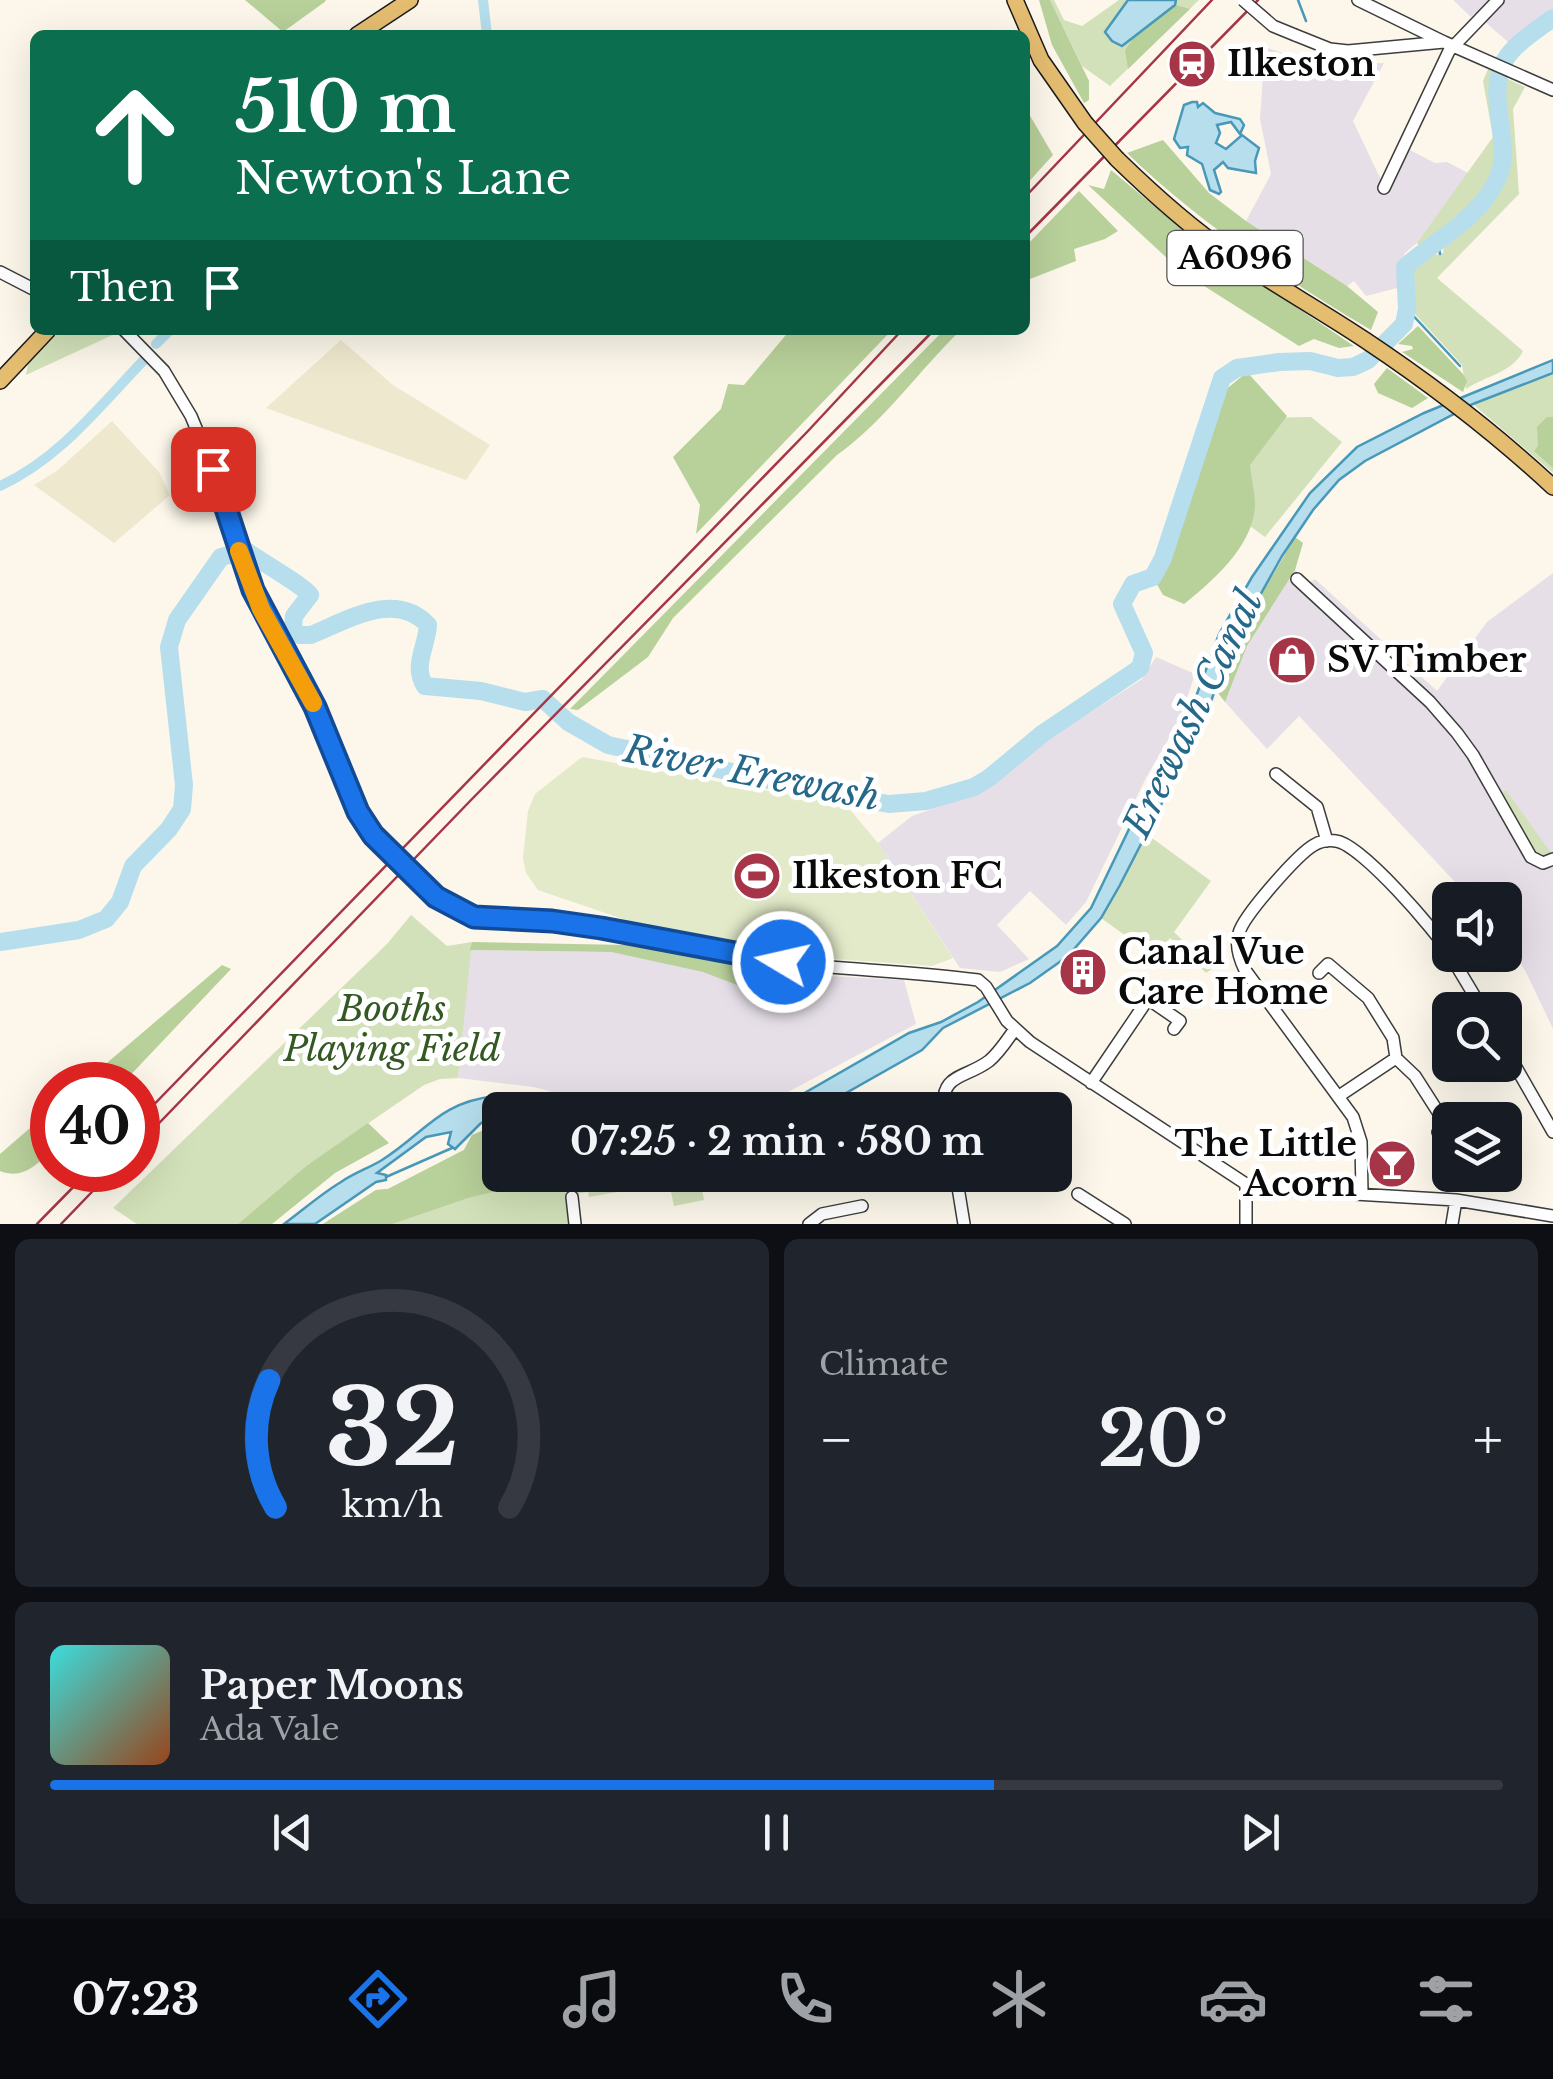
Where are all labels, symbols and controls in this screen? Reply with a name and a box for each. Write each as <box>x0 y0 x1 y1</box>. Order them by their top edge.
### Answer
station icon: Ilkeston <box>1166 38 1218 90</box>
place label: Ilkeston <box>1227 42 1375 85</box>
text: 510 m <box>235 64 456 151</box>
icon: ahead <box>70 70 200 200</box>
text: Newton's Lane <box>235 150 571 206</box>
road number: A6096 <box>1168 231 1302 285</box>
icon: arrive <box>195 260 250 315</box>
text: Then <box>70 264 175 311</box>
pin <box>171 427 256 512</box>
icon: arrive <box>186 442 241 497</box>
water label: Erewash Canal <box>1112 583 1273 846</box>
shop icon: SV Timber <box>1266 634 1318 686</box>
place label: SV Timber <box>1327 638 1527 681</box>
water label: River Erewash <box>619 724 884 820</box>
sports icon: Ilkeston FC <box>731 850 783 902</box>
place label: Ilkeston FC <box>792 854 1003 897</box>
map controls <box>1432 882 1522 1192</box>
button: sound <box>1432 882 1522 972</box>
position arrow <box>731 910 835 1014</box>
place label: Canal Vue Care Home <box>1118 930 1328 1013</box>
building icon: Canal Vue Care Home <box>1057 946 1109 998</box>
park label: Booths Playing Field <box>282 987 501 1070</box>
button: search <box>1432 992 1522 1082</box>
speed limit sign: 40 <box>30 1062 160 1192</box>
button: layers <box>1432 1102 1522 1192</box>
text: 07:25 · 2 min · 580 m <box>570 1118 984 1165</box>
place label: The Little Acorn <box>1175 1122 1357 1205</box>
bar icon: The Little Acorn <box>1366 1138 1418 1190</box>
text: Climate <box>819 1344 948 1384</box>
text: 32 <box>325 1364 459 1493</box>
text: 20° <box>1098 1393 1229 1486</box>
text: − <box>819 1406 854 1474</box>
text: + <box>1473 1406 1503 1474</box>
text: km/h <box>341 1482 443 1527</box>
text: Paper Moons <box>200 1662 464 1709</box>
text: Ada Vale <box>200 1709 340 1749</box>
icon: previous <box>265 1805 320 1860</box>
icon: pause <box>749 1805 804 1860</box>
icon: next <box>1233 1805 1288 1860</box>
icon: directions <box>343 1964 413 2034</box>
icon: music <box>557 1964 627 2034</box>
icon: phone <box>770 1964 840 2034</box>
icon: climate <box>984 1964 1054 2034</box>
icon: car <box>1198 1964 1268 2034</box>
icon: filters <box>1411 1964 1481 2034</box>
text: 07:23 <box>72 1971 200 2027</box>

